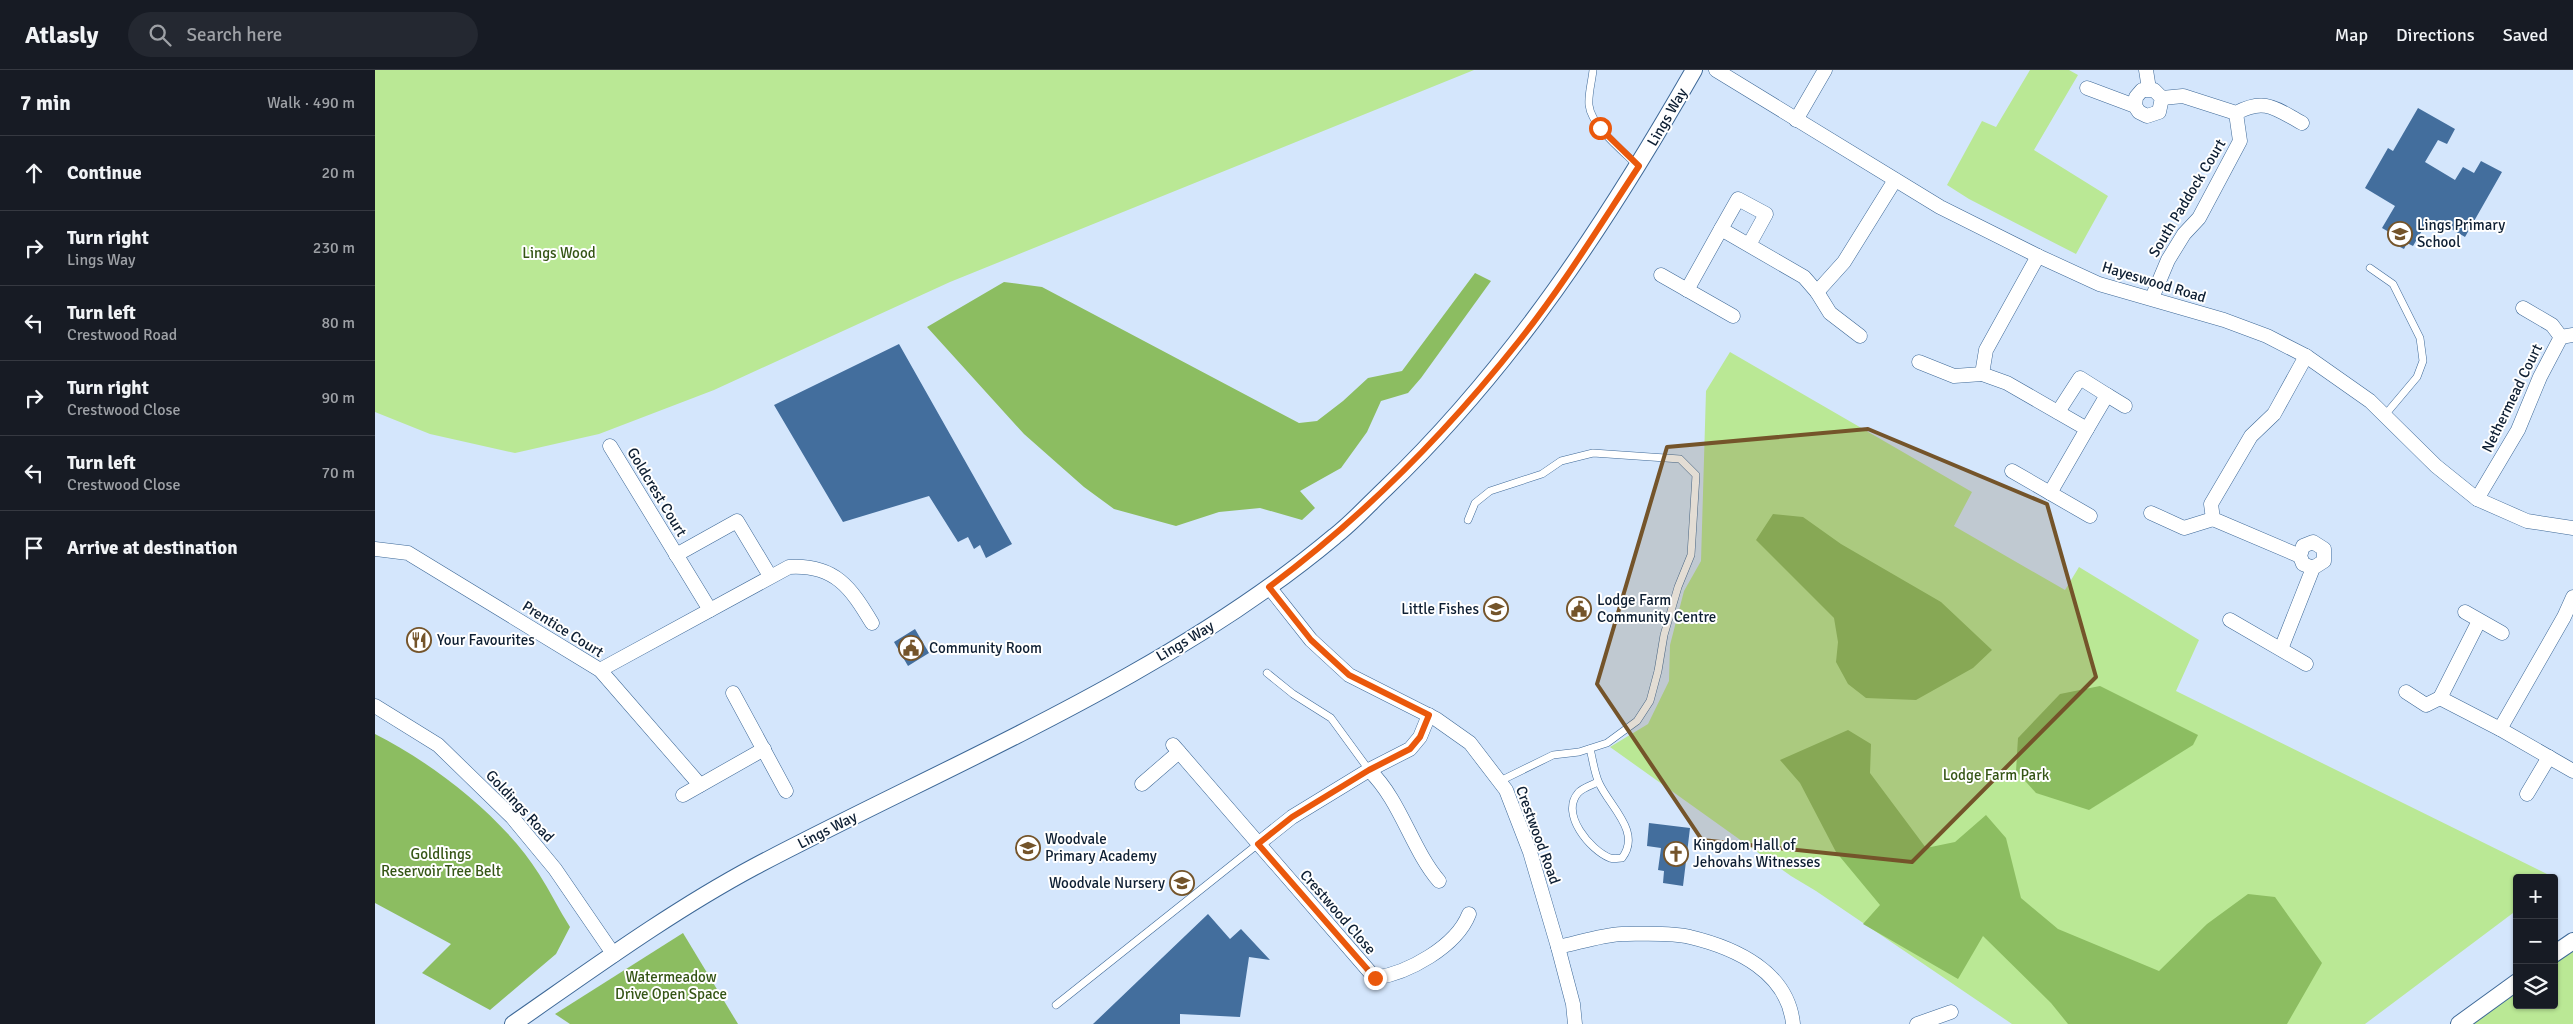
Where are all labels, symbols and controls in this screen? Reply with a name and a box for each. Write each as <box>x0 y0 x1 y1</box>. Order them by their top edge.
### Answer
search box <box>128 12 478 57</box>
text: Atlasly <box>25 20 98 50</box>
icon: search <box>146 21 174 49</box>
text: Search here <box>186 23 282 47</box>
text: Map <box>2335 24 2368 46</box>
text: Directions <box>2396 24 2475 46</box>
text: Saved <box>2503 24 2548 46</box>
street label: Lings Way <box>1643 85 1691 149</box>
text: 7 min <box>20 90 71 116</box>
text: Walk · 490 m <box>267 93 355 113</box>
route start <box>1589 117 1612 140</box>
street label: South Paddock Court <box>2145 136 2229 260</box>
icon: ahead <box>20 159 48 187</box>
text: Continue <box>67 161 142 185</box>
text: 20 m <box>321 163 355 183</box>
place label: Lings Primary School <box>2417 216 2505 251</box>
school or university icon: Lings Primary School <box>2387 221 2413 247</box>
text: Turn right <box>67 226 149 250</box>
icon: right <box>20 234 48 262</box>
text: 230 m <box>313 238 355 258</box>
park label: Lings Wood <box>522 244 596 262</box>
text: Lings Way <box>67 250 136 270</box>
street label: Hayeswood Road <box>2100 258 2208 306</box>
text: Turn left <box>67 301 136 325</box>
icon: left <box>20 309 48 337</box>
text: 80 m <box>321 313 355 333</box>
text: Crestwood Road <box>67 325 177 345</box>
street label: Nethermead Court <box>2478 341 2546 455</box>
text: Turn right <box>67 376 149 400</box>
icon: right <box>20 384 48 412</box>
text: 90 m <box>321 388 355 408</box>
text: Crestwood Close <box>67 400 181 420</box>
street label: Goldcrest Court <box>623 444 691 540</box>
text: Turn left <box>67 451 136 475</box>
icon: left <box>20 459 48 487</box>
text: 70 m <box>321 463 355 483</box>
text: Crestwood Close <box>67 475 181 495</box>
icon: arrive <box>20 534 48 562</box>
text: Arrive at destination <box>67 536 238 560</box>
place label: Lodge Farm Community Centre <box>1597 591 1716 626</box>
school or university icon: Little Fishes <box>1483 596 1509 622</box>
public building icon: Lodge Farm Community Centre <box>1566 596 1592 622</box>
street label: Prentice Court <box>519 597 607 661</box>
place label: Little Fishes <box>1401 600 1479 618</box>
street label: Lings Way <box>1153 617 1217 665</box>
restaurant icon: Your Favourites <box>406 627 432 653</box>
place label: Your Favourites <box>437 631 535 649</box>
public building icon: Community Room <box>898 635 924 661</box>
place label: Community Room <box>929 639 1042 657</box>
street label: Goldings Road <box>482 766 558 846</box>
park label: Lodge Farm Park <box>1943 766 2050 784</box>
street label: Crestwood Road <box>1512 783 1564 887</box>
street label: Lings Way <box>794 807 860 853</box>
place label: Woodvale Primary Academy <box>1045 830 1157 865</box>
school or university icon: Woodvale Primary Academy <box>1015 835 1041 861</box>
place label: Kingdom Hall of Jehovahs Witnesses <box>1693 836 1821 871</box>
church icon: Kingdom Hall of Jehovahs Witnesses <box>1663 841 1689 867</box>
park label: Goldlings Reservoir Tree Belt <box>381 845 501 880</box>
street label: Crestwood Close <box>1296 866 1380 958</box>
school or university icon: Woodvale Nursery <box>1169 870 1195 896</box>
place label: Woodvale Nursery <box>1049 874 1165 892</box>
map controls <box>2513 874 2558 1009</box>
button: + <box>2513 874 2558 919</box>
button: − <box>2513 919 2558 964</box>
button: layers <box>2513 964 2558 1009</box>
route end <box>1364 967 1387 990</box>
park label: Watermeadow Drive Open Space <box>615 968 727 1003</box>

